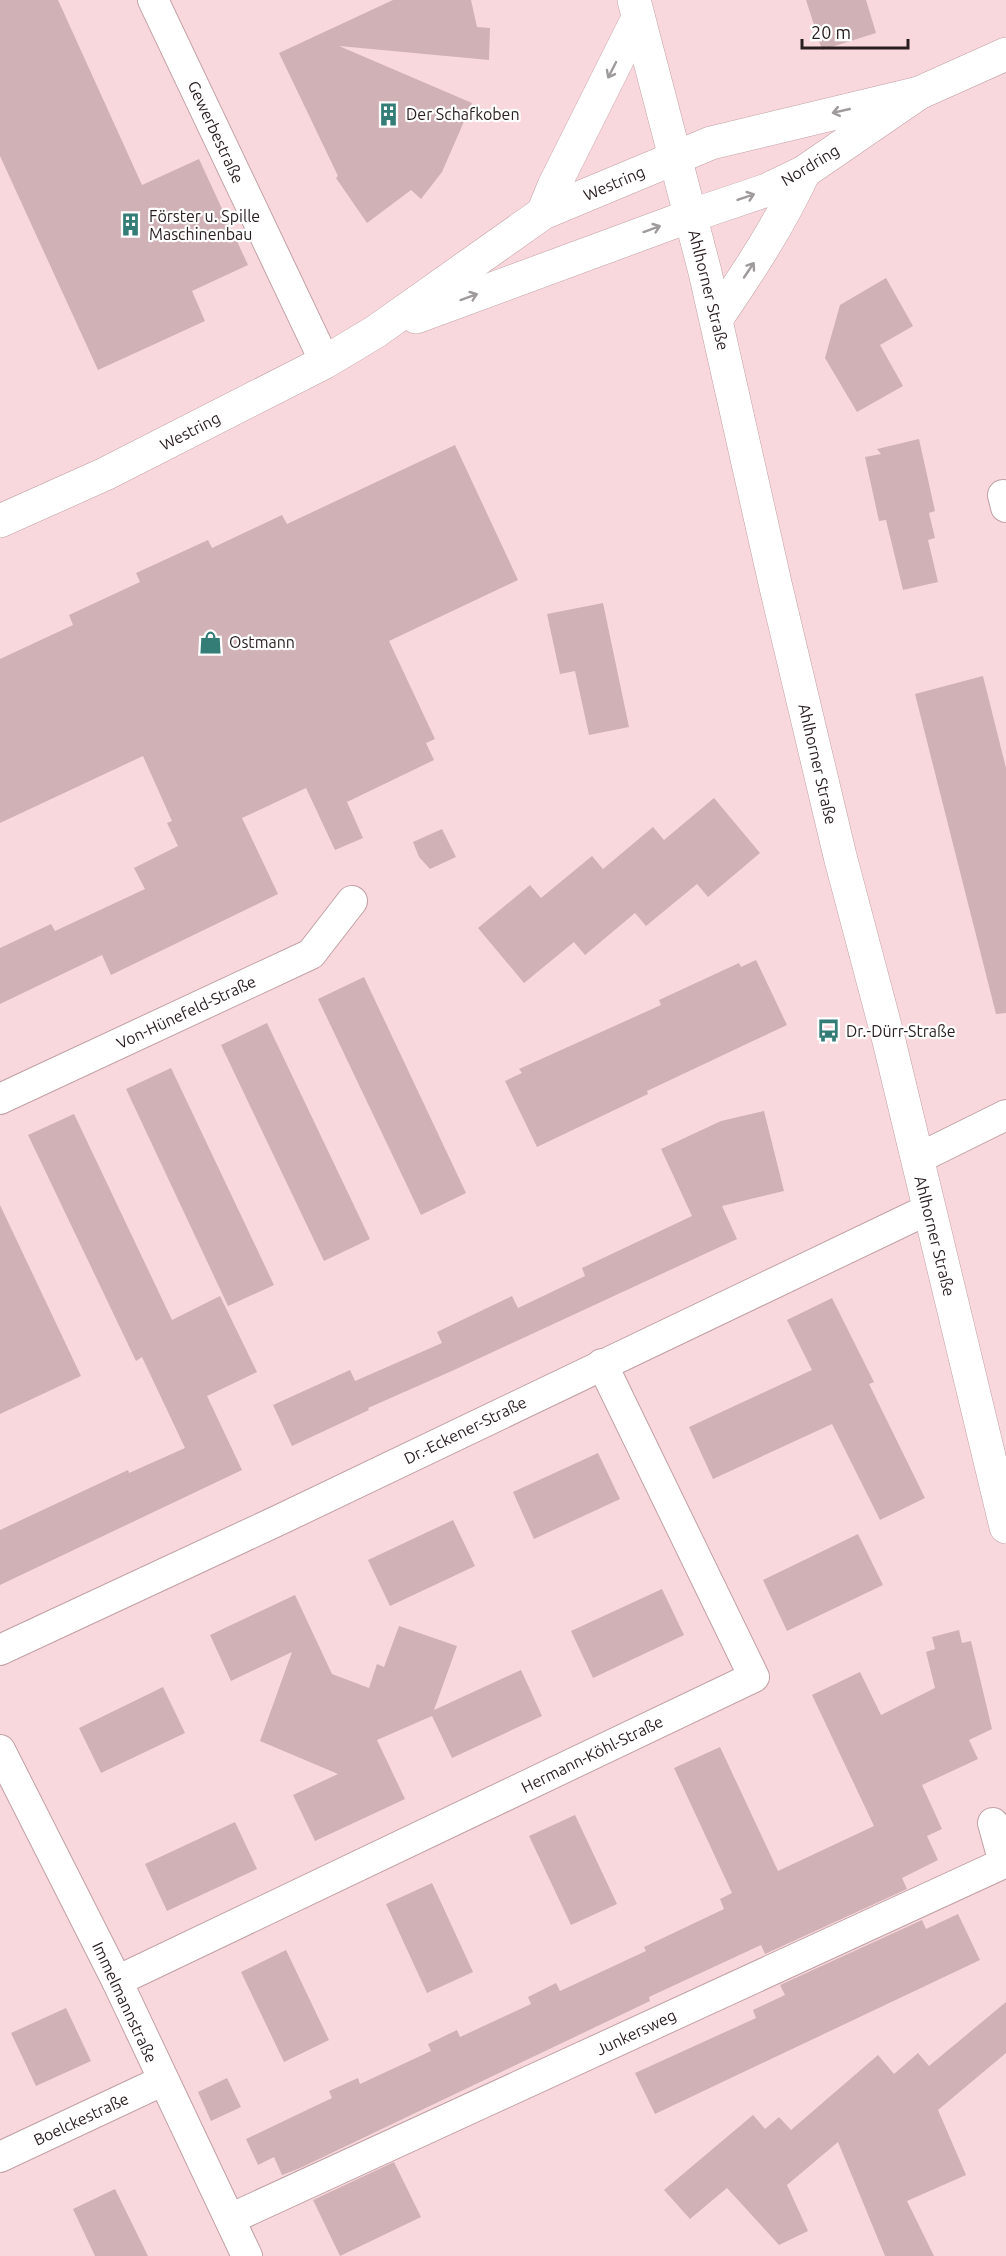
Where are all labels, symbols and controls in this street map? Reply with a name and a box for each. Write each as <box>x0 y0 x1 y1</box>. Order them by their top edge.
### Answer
scale bar <box>802 12 908 50</box>
text: 20 m <box>811 22 851 42</box>
one-way arrow <box>605 60 617 78</box>
street label: Gewerbestraße <box>184 78 248 186</box>
building icon: Der Schafkoben <box>375 101 401 127</box>
place label: Der Schafkoben <box>406 105 520 123</box>
one-way arrow <box>832 106 851 118</box>
street label: Nordring <box>778 141 842 189</box>
street label: Westring <box>581 162 647 204</box>
one-way arrow <box>736 191 755 202</box>
place label: Förster u. Spille Maschinenbau <box>149 207 260 243</box>
building icon: Förster u. Spille Maschinenbau <box>118 212 144 238</box>
one-way arrow <box>642 223 661 234</box>
street label: Ahlhorner Straße <box>685 228 733 352</box>
one-way arrow <box>743 262 755 278</box>
one-way arrow <box>459 291 478 302</box>
street label: Westring <box>157 408 223 454</box>
shop icon: Ostmann <box>198 629 224 655</box>
place label: Ostmann <box>229 633 295 651</box>
street label: Ahlhorner Straße <box>795 702 841 826</box>
street label: Von-Hünefeld-Straße <box>114 972 258 1052</box>
bus stop icon: Dr.-Dürr-Straße <box>815 1018 841 1044</box>
place label: Dr.-Dürr-Straße <box>846 1022 956 1040</box>
street label: Ahlhorner Straße <box>911 1174 959 1298</box>
street label: Dr.-Eckener-Straße <box>401 1393 529 1467</box>
street label: Hermann-Köhl-Straße <box>518 1712 666 1796</box>
street label: Immelmannstraße <box>89 1939 161 2065</box>
street label: Junkersweg <box>593 2006 679 2058</box>
street label: Boelckestraße <box>31 2089 131 2149</box>

